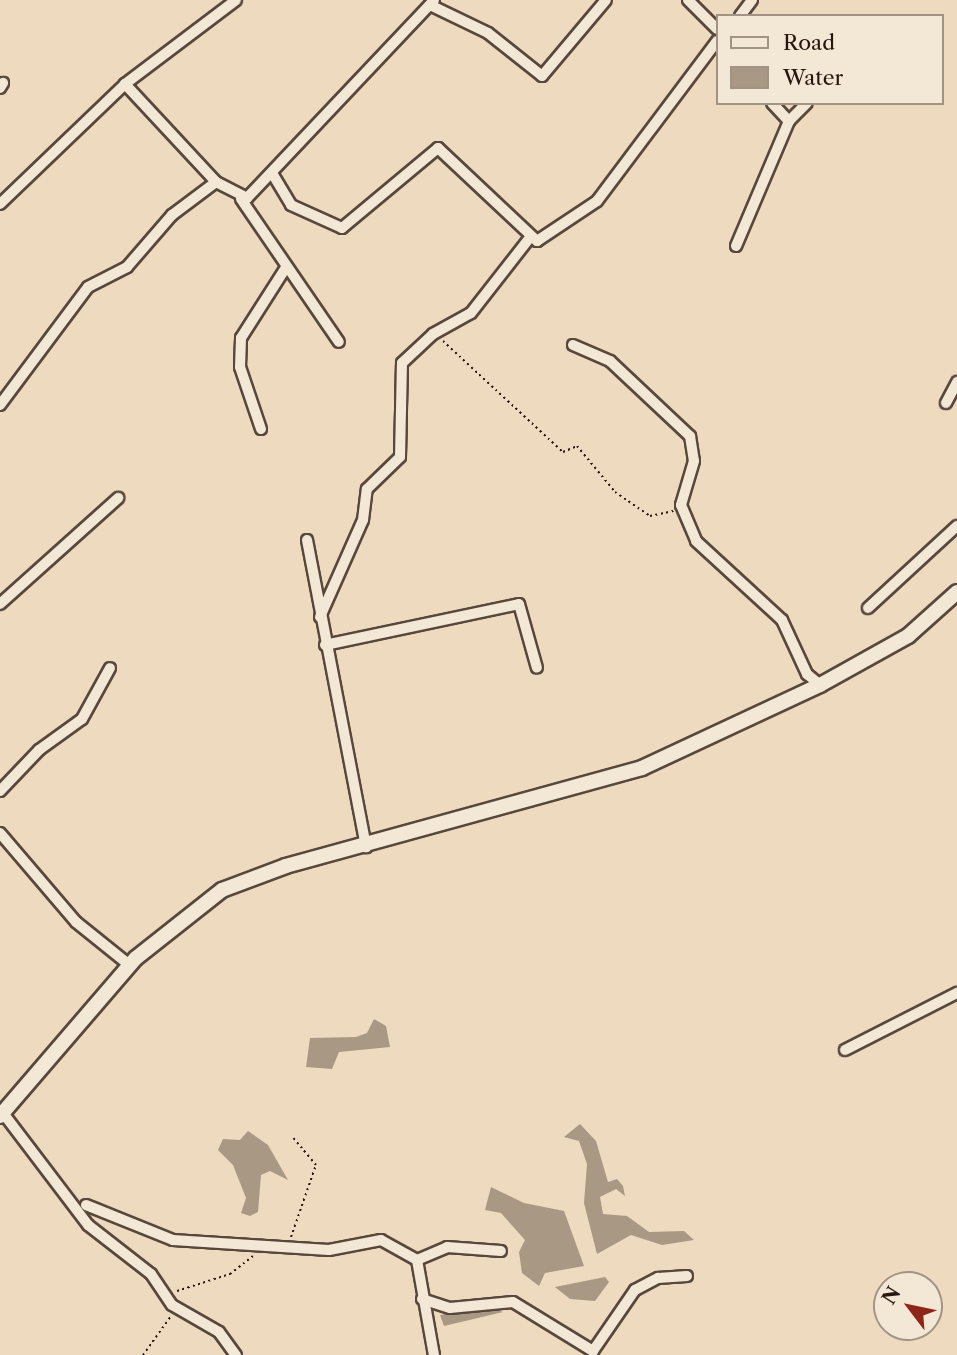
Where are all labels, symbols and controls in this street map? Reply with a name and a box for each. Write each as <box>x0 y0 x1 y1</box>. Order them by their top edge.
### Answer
legend <box>716 14 943 105</box>
text: Road <box>783 30 835 55</box>
text: Water <box>783 65 843 90</box>
north arrow <box>873 1271 943 1341</box>
text: N <box>877 1283 906 1309</box>

